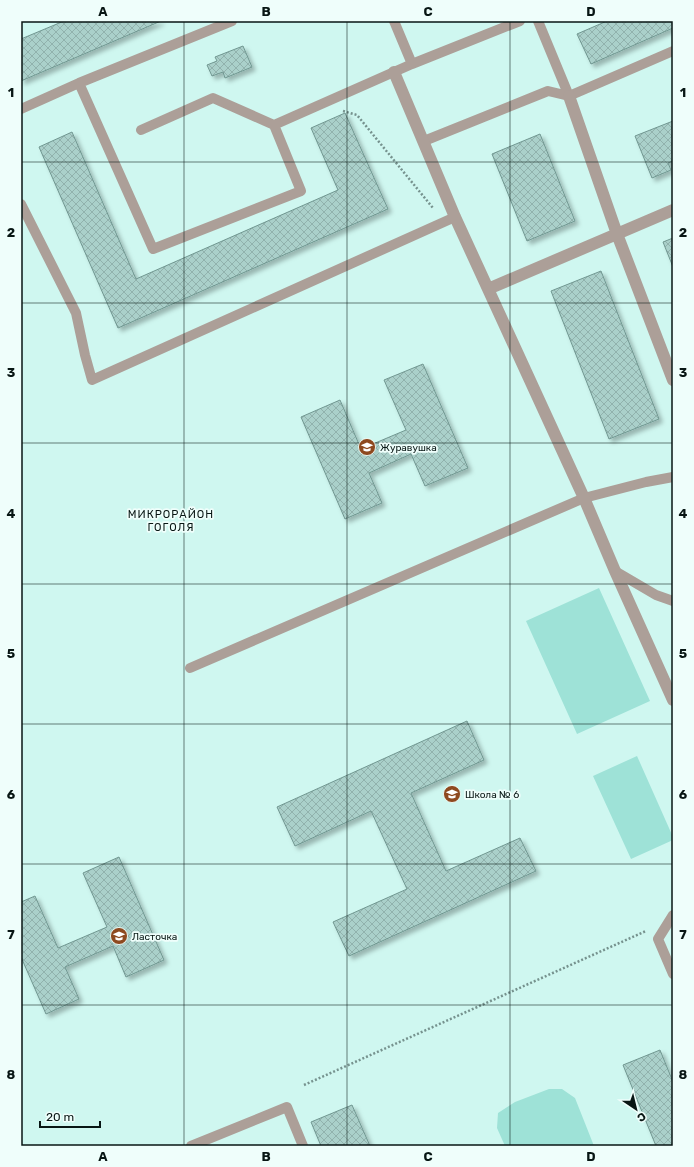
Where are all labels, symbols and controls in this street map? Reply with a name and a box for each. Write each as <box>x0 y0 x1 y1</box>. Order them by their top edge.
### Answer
text: A <box>98 4 108 19</box>
text: B <box>261 4 271 19</box>
text: C <box>423 4 433 19</box>
text: D <box>586 4 596 19</box>
text: 1 <box>8 85 14 100</box>
text: 1 <box>680 85 686 100</box>
text: 2 <box>7 225 15 240</box>
text: 2 <box>679 225 687 240</box>
text: 3 <box>7 365 16 380</box>
text: 3 <box>679 365 688 380</box>
school or university icon: Журавушка <box>357 437 377 457</box>
place label: Журавушка <box>380 442 437 454</box>
text: 4 <box>7 506 16 521</box>
text: 4 <box>679 506 688 521</box>
district label: МИКРОРАЙОН ГОГОЛЯ <box>128 508 214 534</box>
text: 5 <box>7 646 15 661</box>
text: 5 <box>679 646 687 661</box>
school or university icon: Школа № 6 <box>442 784 462 804</box>
text: 6 <box>7 787 16 802</box>
text: 6 <box>679 787 688 802</box>
place label: Школа № 6 <box>465 789 519 801</box>
school or university icon: Ласточка <box>109 926 129 946</box>
text: 7 <box>7 927 15 942</box>
text: 7 <box>679 927 687 942</box>
place label: Ласточка <box>132 931 177 943</box>
text: 8 <box>7 1067 16 1082</box>
text: 8 <box>679 1067 688 1082</box>
north arrow <box>616 1089 656 1129</box>
scale bar <box>40 1103 100 1129</box>
text: С <box>634 1109 648 1124</box>
text: 20 m <box>46 1110 74 1124</box>
text: A <box>98 1149 108 1164</box>
text: B <box>261 1149 271 1164</box>
text: C <box>423 1149 433 1164</box>
text: D <box>586 1149 596 1164</box>

